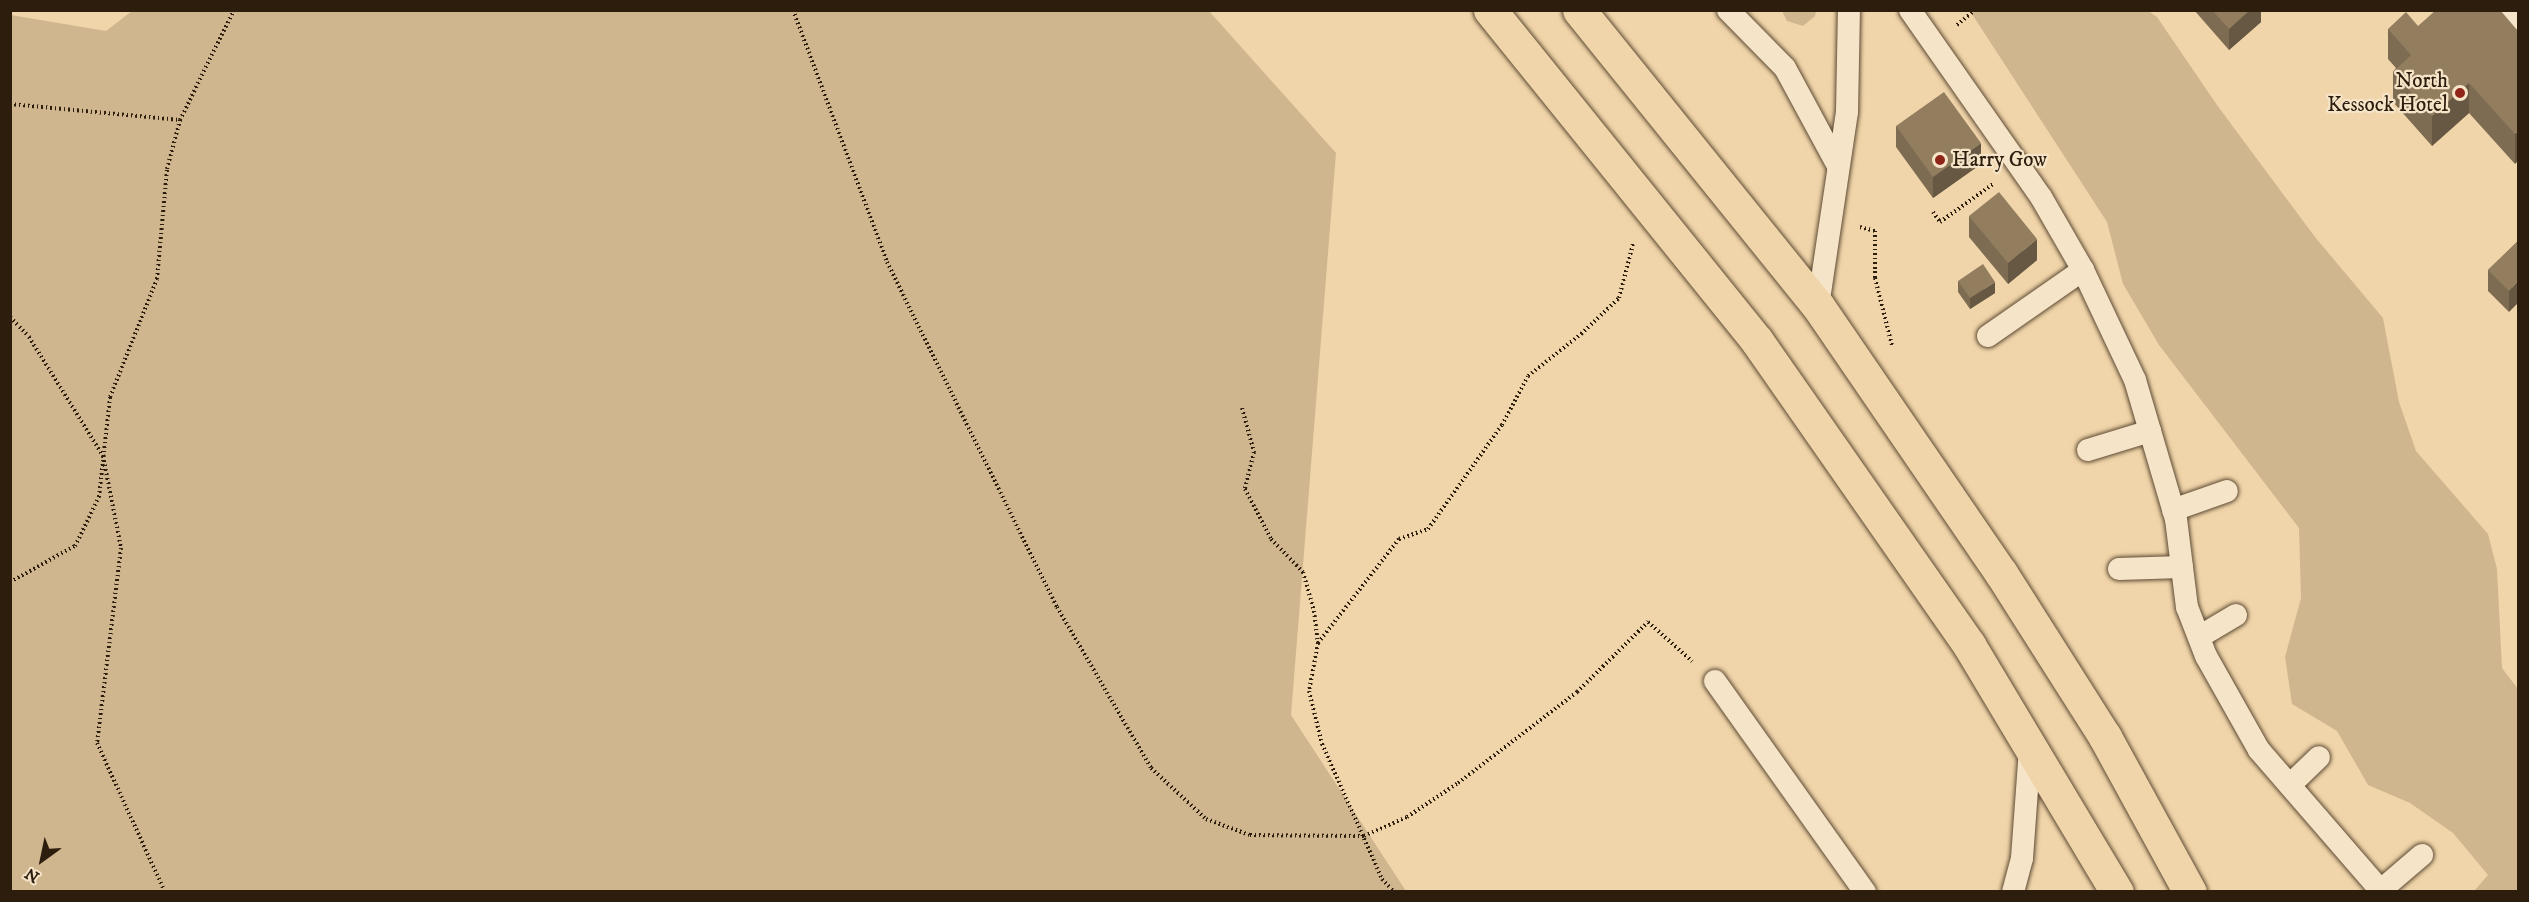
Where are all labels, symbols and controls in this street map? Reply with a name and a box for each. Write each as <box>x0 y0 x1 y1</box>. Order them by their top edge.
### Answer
place label: North Kessock Hotel <box>2327 68 2448 118</box>
marker: North Kessock Hotel <box>2453 86 2467 100</box>
place label: Harry Gow <box>1952 147 2047 173</box>
marker: Harry Gow <box>1933 153 1947 167</box>
north arrow <box>12 830 72 890</box>
text: N <box>21 863 43 887</box>

